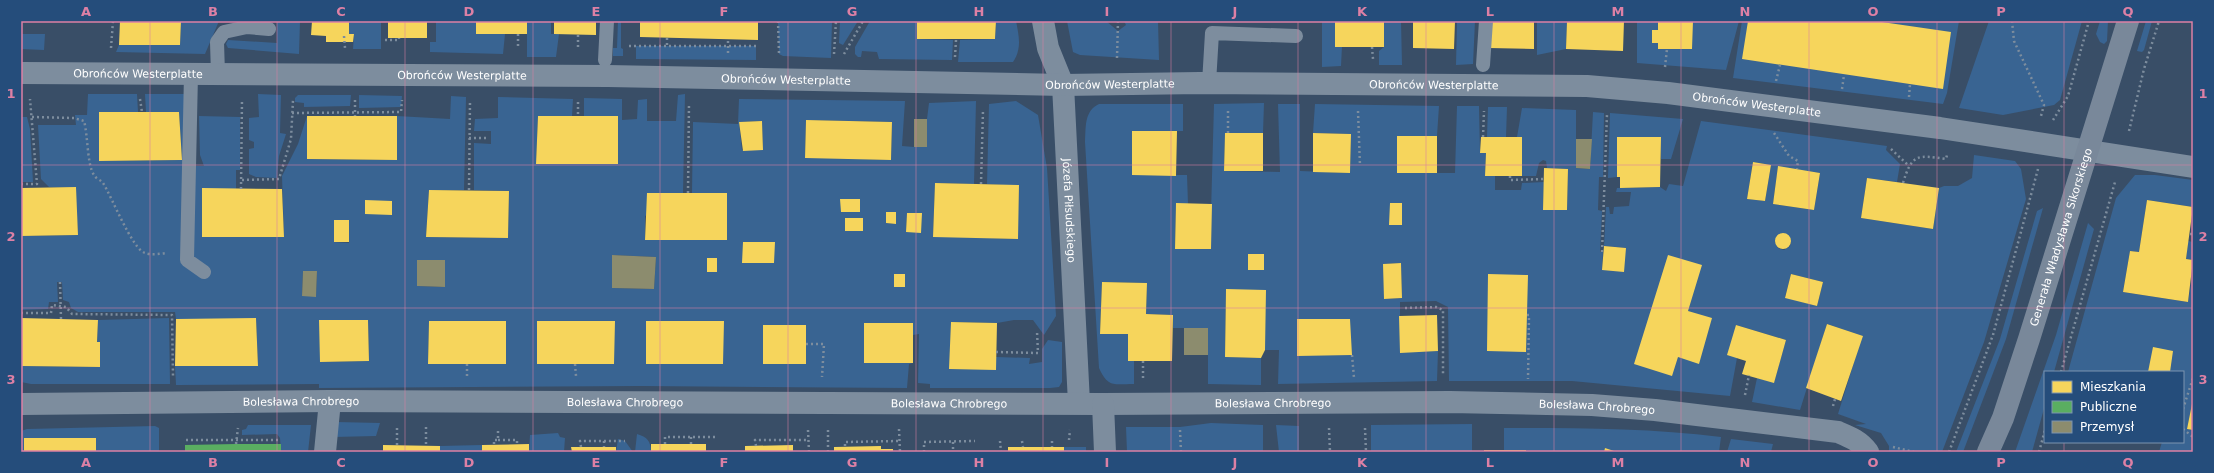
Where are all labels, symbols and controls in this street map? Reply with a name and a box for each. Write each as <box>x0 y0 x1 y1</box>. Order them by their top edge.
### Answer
text: A <box>81 4 91 19</box>
text: B <box>208 4 218 19</box>
text: C <box>336 4 346 19</box>
text: D <box>464 4 475 19</box>
text: E <box>592 4 600 19</box>
text: F <box>720 4 728 19</box>
text: G <box>847 4 857 19</box>
text: H <box>974 4 984 19</box>
text: I <box>1105 4 1109 19</box>
text: J <box>1232 4 1237 19</box>
text: K <box>1357 4 1368 19</box>
text: L <box>1486 4 1494 19</box>
text: M <box>1612 4 1624 19</box>
text: N <box>1740 4 1750 19</box>
text: O <box>1867 4 1879 19</box>
text: P <box>1996 4 2006 19</box>
text: Q <box>2122 4 2134 19</box>
street label: Obrońców Westerplatte <box>73 67 203 81</box>
street label: Obrońców Westerplatte <box>397 69 527 83</box>
street label: Obrońców Westerplatte <box>721 72 851 88</box>
street label: Obrońców Westerplatte <box>1045 77 1175 92</box>
street label: Obrońców Westerplatte <box>1369 78 1499 92</box>
text: 1 <box>6 86 16 101</box>
text: 1 <box>2198 86 2208 101</box>
street label: Obrońców Westerplatte <box>1692 90 1822 120</box>
street label: Generała Władysława Sikorskiego <box>2027 146 2095 328</box>
street label: Józefa Piłsudskiego <box>1060 157 1078 263</box>
text: 2 <box>6 229 16 244</box>
text: 2 <box>2198 229 2208 244</box>
legend <box>2044 371 2184 443</box>
text: 3 <box>6 372 16 387</box>
text: 3 <box>2198 372 2208 387</box>
text: Mieszkania <box>2080 380 2146 394</box>
street label: Bolesława Chrobrego <box>243 395 360 409</box>
street label: Bolesława Chrobrego <box>567 396 683 409</box>
street label: Bolesława Chrobrego <box>891 397 1007 411</box>
street label: Bolesława Chrobrego <box>1215 397 1332 410</box>
street label: Bolesława Chrobrego <box>1539 398 1656 417</box>
text: Publiczne <box>2080 400 2137 414</box>
text: Przemysł <box>2080 420 2135 434</box>
text: A <box>81 455 91 470</box>
text: B <box>208 455 218 470</box>
text: C <box>336 455 346 470</box>
text: D <box>464 455 475 470</box>
text: E <box>592 455 600 470</box>
text: F <box>720 455 728 470</box>
text: G <box>847 455 857 470</box>
text: H <box>974 455 984 470</box>
text: I <box>1105 455 1109 470</box>
text: J <box>1232 455 1237 470</box>
text: K <box>1357 455 1368 470</box>
text: L <box>1486 455 1494 470</box>
text: M <box>1612 455 1624 470</box>
text: N <box>1740 455 1750 470</box>
text: O <box>1867 455 1879 470</box>
text: P <box>1996 455 2006 470</box>
text: Q <box>2122 455 2134 470</box>

